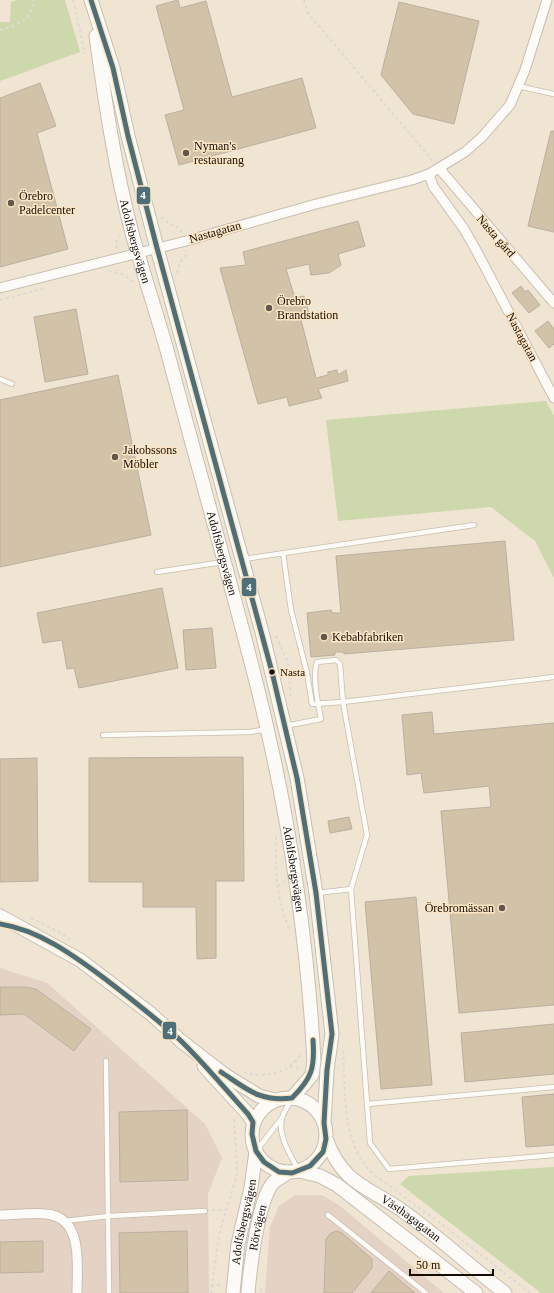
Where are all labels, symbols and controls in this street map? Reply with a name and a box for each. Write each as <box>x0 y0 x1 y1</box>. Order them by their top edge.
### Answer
place label: Nyman's restaurang <box>194 139 244 167</box>
marker: Nyman's restaurang <box>181 148 191 158</box>
line badge: 4 <box>136 186 151 205</box>
place label: Örebro Padelcenter <box>19 189 75 217</box>
text: 4 <box>140 189 146 201</box>
marker: Örebro Padelcenter <box>6 198 16 208</box>
street label: Adolfsbergsvägen <box>117 198 153 285</box>
street label: Nasta gård <box>474 212 518 260</box>
street label: Nastagatan <box>187 218 243 246</box>
place label: Örebro Brandstation <box>277 294 338 322</box>
marker: Örebro Brandstation <box>264 303 274 313</box>
street label: Nastagatan <box>503 310 541 364</box>
place label: Jakobssons Möbler <box>123 443 177 471</box>
marker: Jakobssons Möbler <box>110 452 120 462</box>
street label: Adolfsbergsvägen <box>204 509 240 597</box>
line badge: 4 <box>241 577 257 597</box>
text: 4 <box>246 581 252 593</box>
place label: Kebabfabriken <box>332 630 403 644</box>
marker: Kebabfabriken <box>319 632 329 642</box>
place label: Nasta <box>280 666 305 678</box>
marker: Nasta <box>267 667 277 677</box>
street label: Adolfsbergsvägen <box>280 825 307 913</box>
place label: Örebromässan <box>425 901 494 915</box>
marker: Örebromässan <box>497 903 507 913</box>
line badge: 4 <box>162 1021 177 1040</box>
text: 4 <box>167 1025 173 1037</box>
street label: Adolfsbergsvägen <box>229 1178 259 1265</box>
street label: Västhagagatan <box>378 1192 444 1245</box>
street label: Rörvägen <box>246 1203 270 1252</box>
scale bar <box>410 1251 493 1277</box>
text: 50 m <box>416 1258 441 1272</box>

